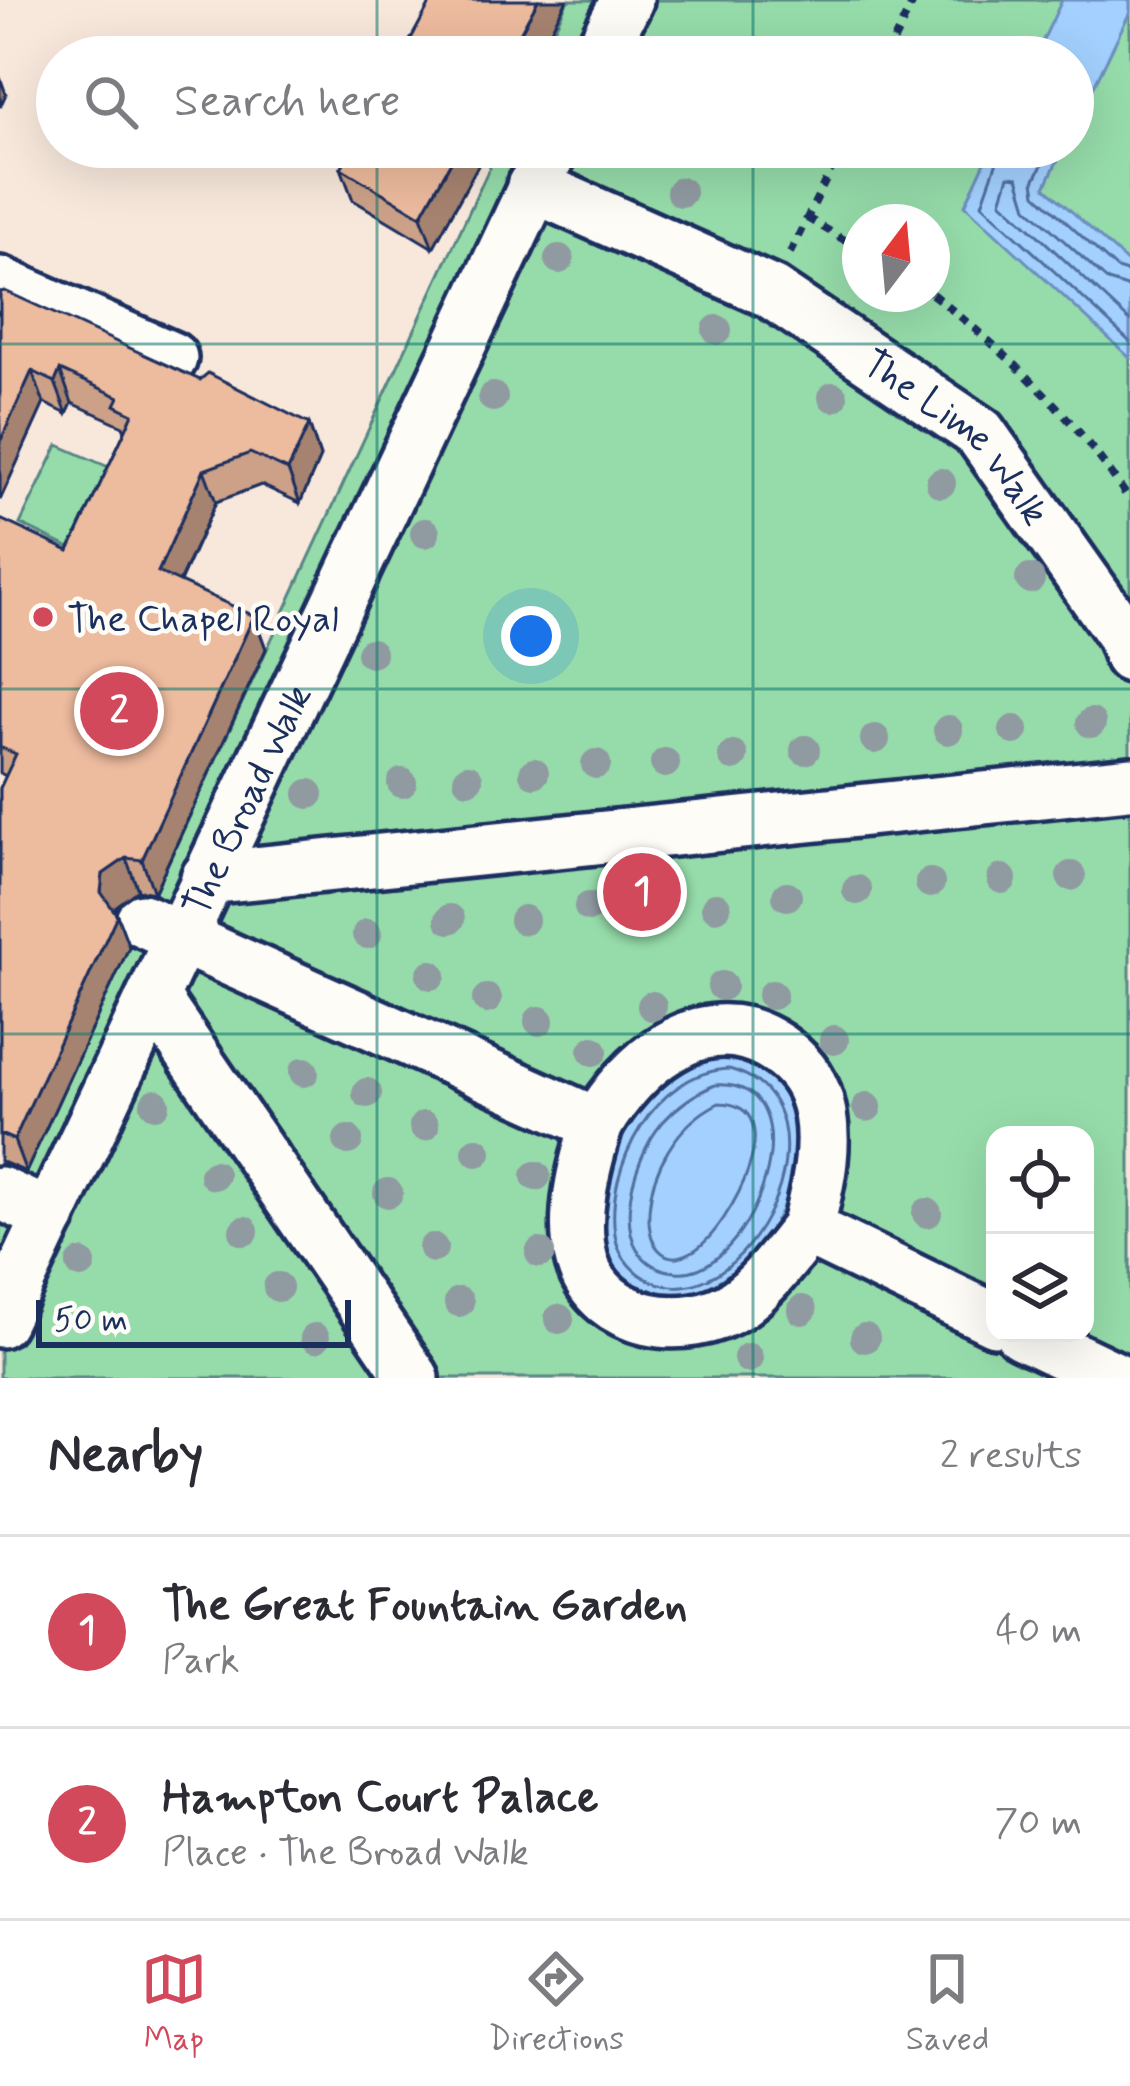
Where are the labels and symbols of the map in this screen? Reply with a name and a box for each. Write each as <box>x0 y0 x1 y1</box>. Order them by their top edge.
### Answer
north arrow <box>842 204 950 312</box>
street label: The Lime Walk <box>851 339 1059 537</box>
place label: The Chapel Royal <box>67 595 339 646</box>
marker: The Chapel Royal <box>30 604 56 630</box>
your location <box>501 606 561 666</box>
pin: 2 <box>80 666 158 756</box>
street label: The Broad Walk <box>172 677 325 926</box>
pin: 1 <box>603 847 681 937</box>
scale bar <box>36 1294 351 1347</box>

